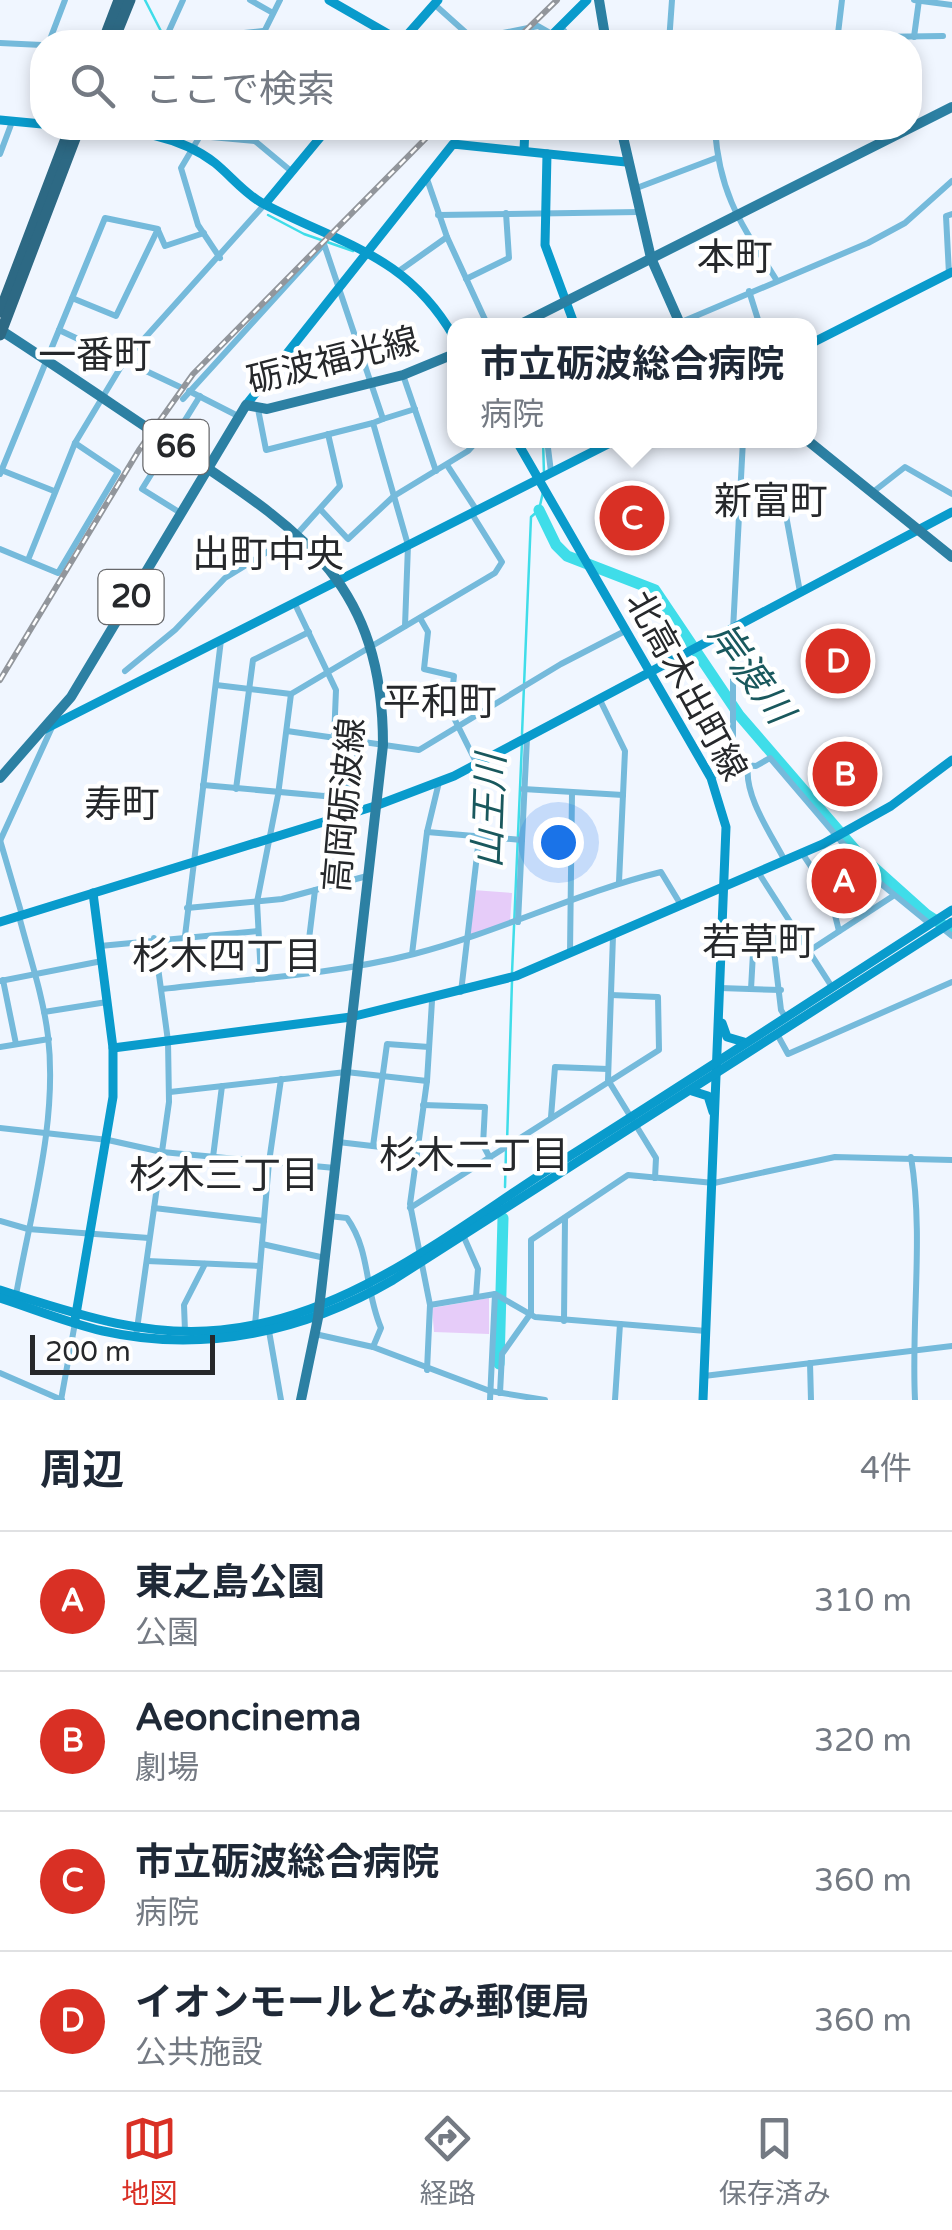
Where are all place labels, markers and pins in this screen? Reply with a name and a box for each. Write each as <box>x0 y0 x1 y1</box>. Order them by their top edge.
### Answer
pin: C <box>600 480 664 556</box>
pin: D <box>806 624 870 698</box>
pin: B <box>812 736 878 812</box>
pin: A <box>812 844 876 918</box>

